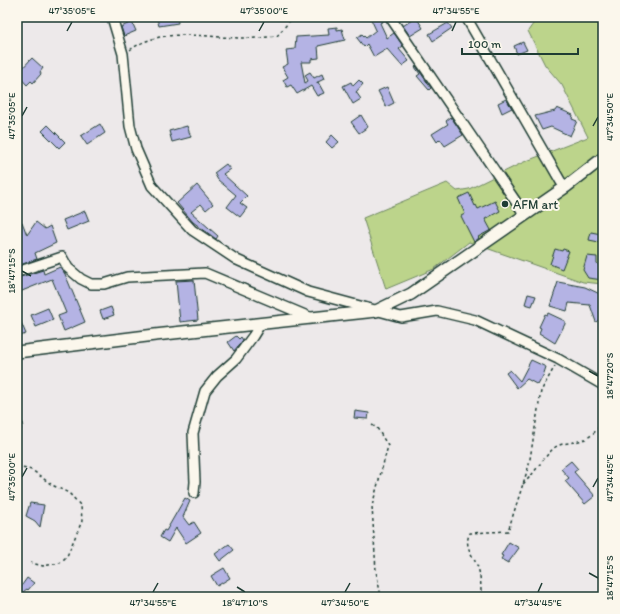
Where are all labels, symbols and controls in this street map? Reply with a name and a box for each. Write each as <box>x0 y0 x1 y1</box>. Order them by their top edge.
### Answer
text: 47°35'05"E <box>48 4 96 17</box>
text: 47°35'00"E <box>240 4 288 17</box>
text: 47°34'55"E <box>433 4 480 17</box>
scale bar <box>462 30 578 56</box>
text: 100 m <box>468 37 501 51</box>
text: 47°35'05"E <box>5 92 18 140</box>
text: 47°34'50"E <box>603 93 616 141</box>
place label: AFM art <box>513 197 558 212</box>
marker: AFM art <box>500 199 510 209</box>
text: 18°47'15"S <box>5 248 18 294</box>
text: 18°47'20"S <box>603 352 616 399</box>
text: 47°35'00"E <box>5 453 18 501</box>
text: 47°34'45"E <box>603 454 616 502</box>
text: 18°47'15"S <box>603 555 616 601</box>
text: 47°34'55"E <box>130 596 177 609</box>
text: 18°47'10"S <box>222 596 268 609</box>
text: 47°34'50"E <box>321 596 369 609</box>
text: 47°34'45"E <box>514 596 562 609</box>

